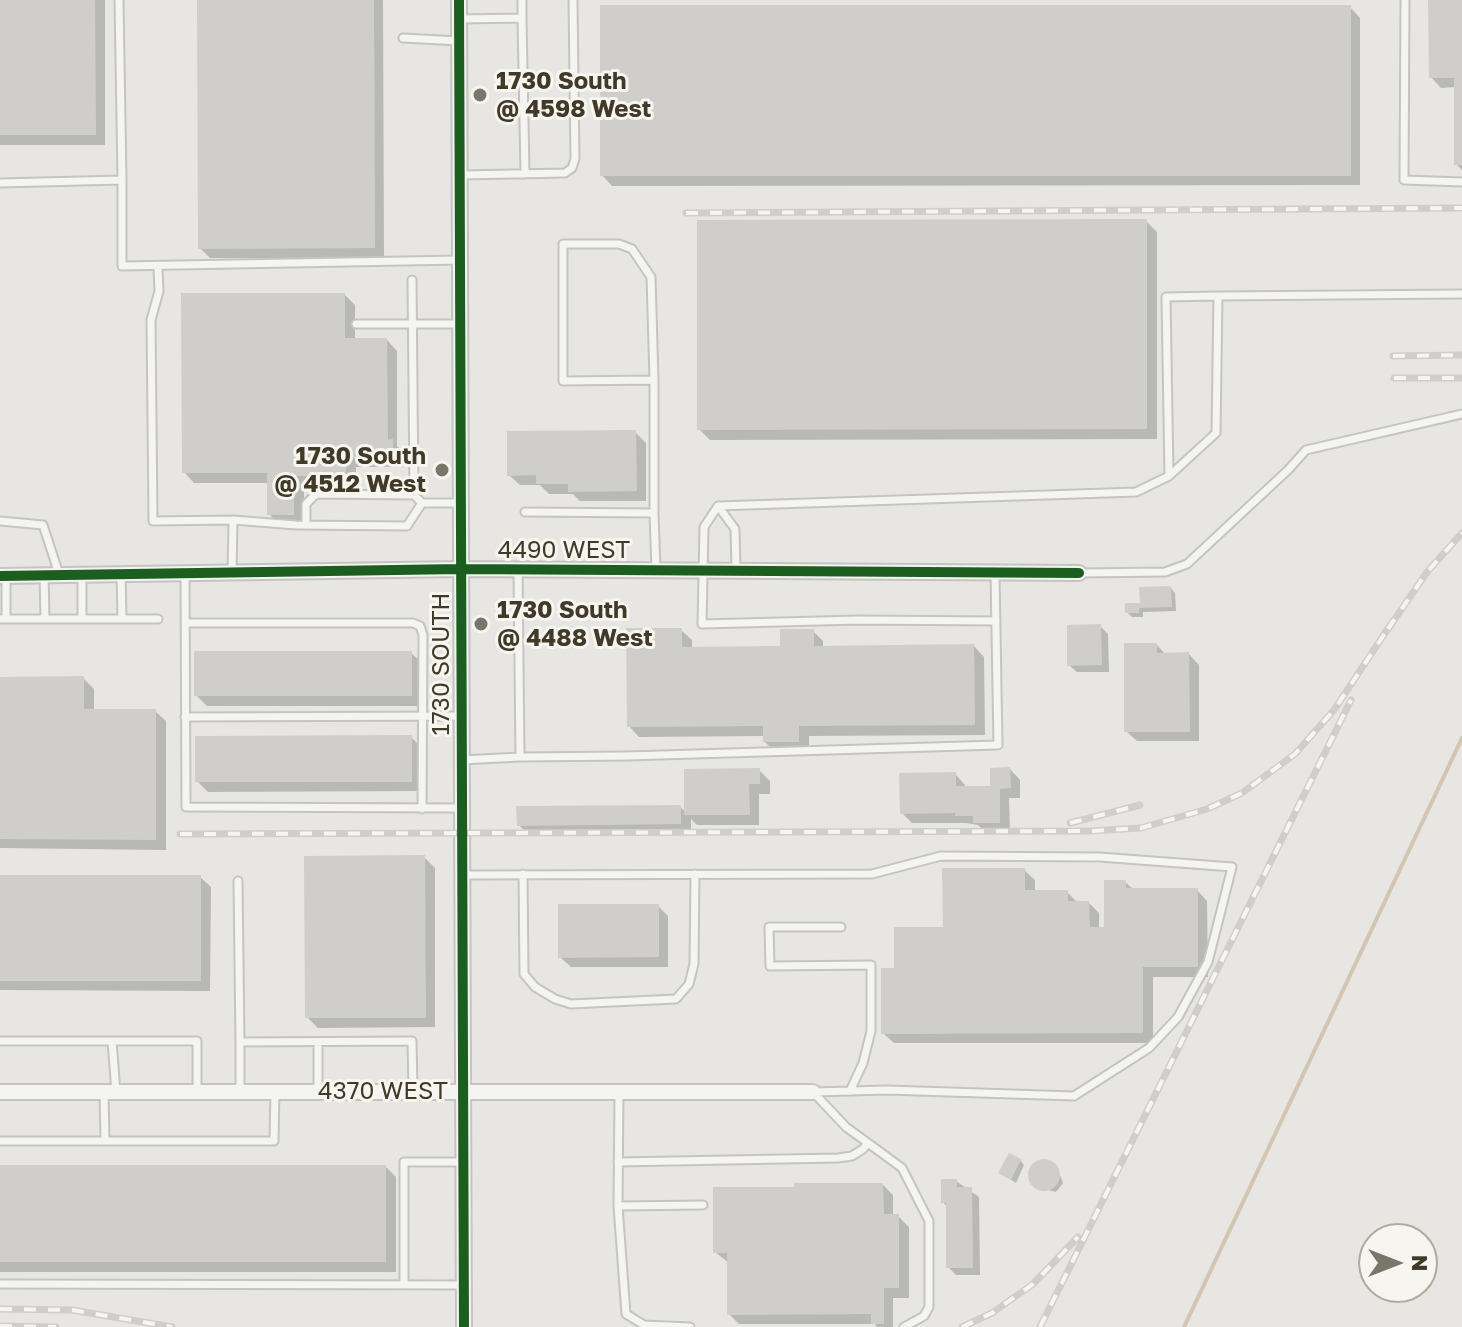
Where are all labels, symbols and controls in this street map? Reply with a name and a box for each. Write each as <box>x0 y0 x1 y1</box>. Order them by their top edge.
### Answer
place label: 1730 South @ 4598 West <box>496 67 651 123</box>
marker: 1730 South @ 4598 West <box>471 86 489 104</box>
place label: 1730 South @ 4512 West <box>274 442 426 498</box>
marker: 1730 South @ 4512 West <box>433 461 451 479</box>
street label: 4490 WEST <box>498 536 630 564</box>
street label: 1730 SOUTH <box>427 592 455 736</box>
place label: 1730 South @ 4488 West <box>497 596 653 652</box>
marker: 1730 South @ 4488 West <box>472 615 490 633</box>
street label: 4370 WEST <box>318 1077 448 1105</box>
north arrow <box>1358 1223 1438 1303</box>
text: N <box>1407 1255 1434 1271</box>

